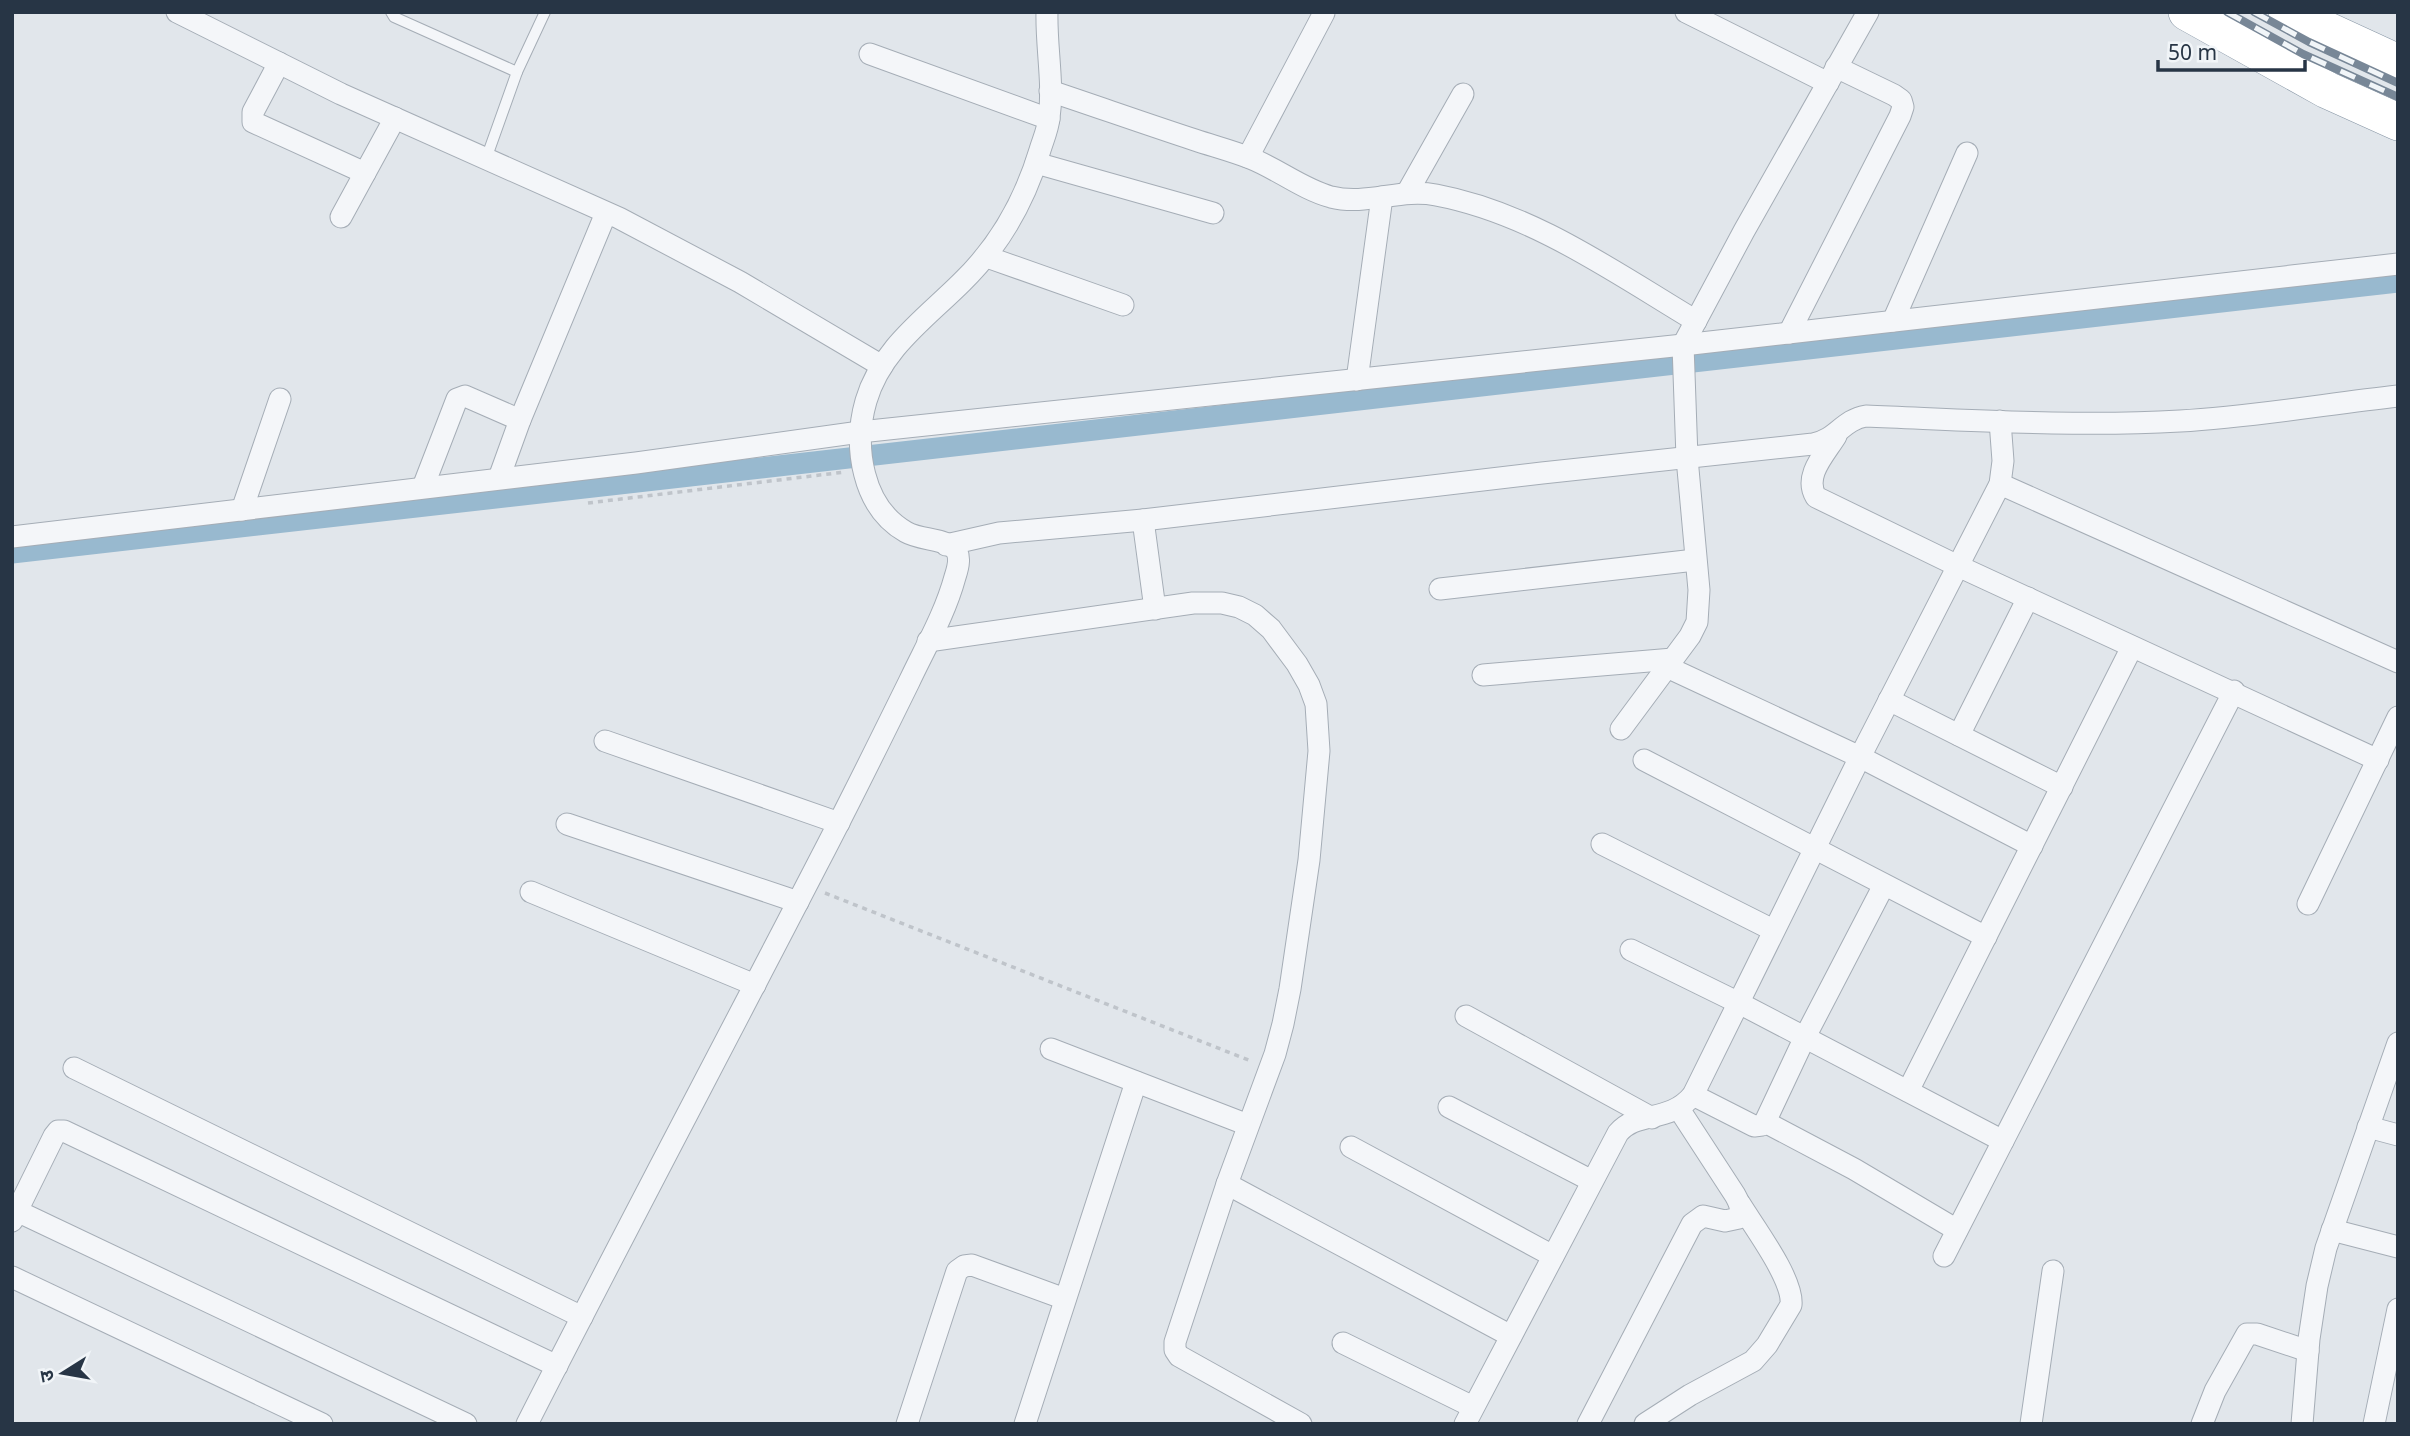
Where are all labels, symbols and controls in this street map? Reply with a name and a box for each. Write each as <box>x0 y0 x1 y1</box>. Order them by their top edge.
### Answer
scale bar <box>2158 28 2305 72</box>
text: 50 m <box>2168 38 2217 66</box>
north arrow <box>28 1338 98 1408</box>
text: उ <box>32 1367 60 1384</box>

